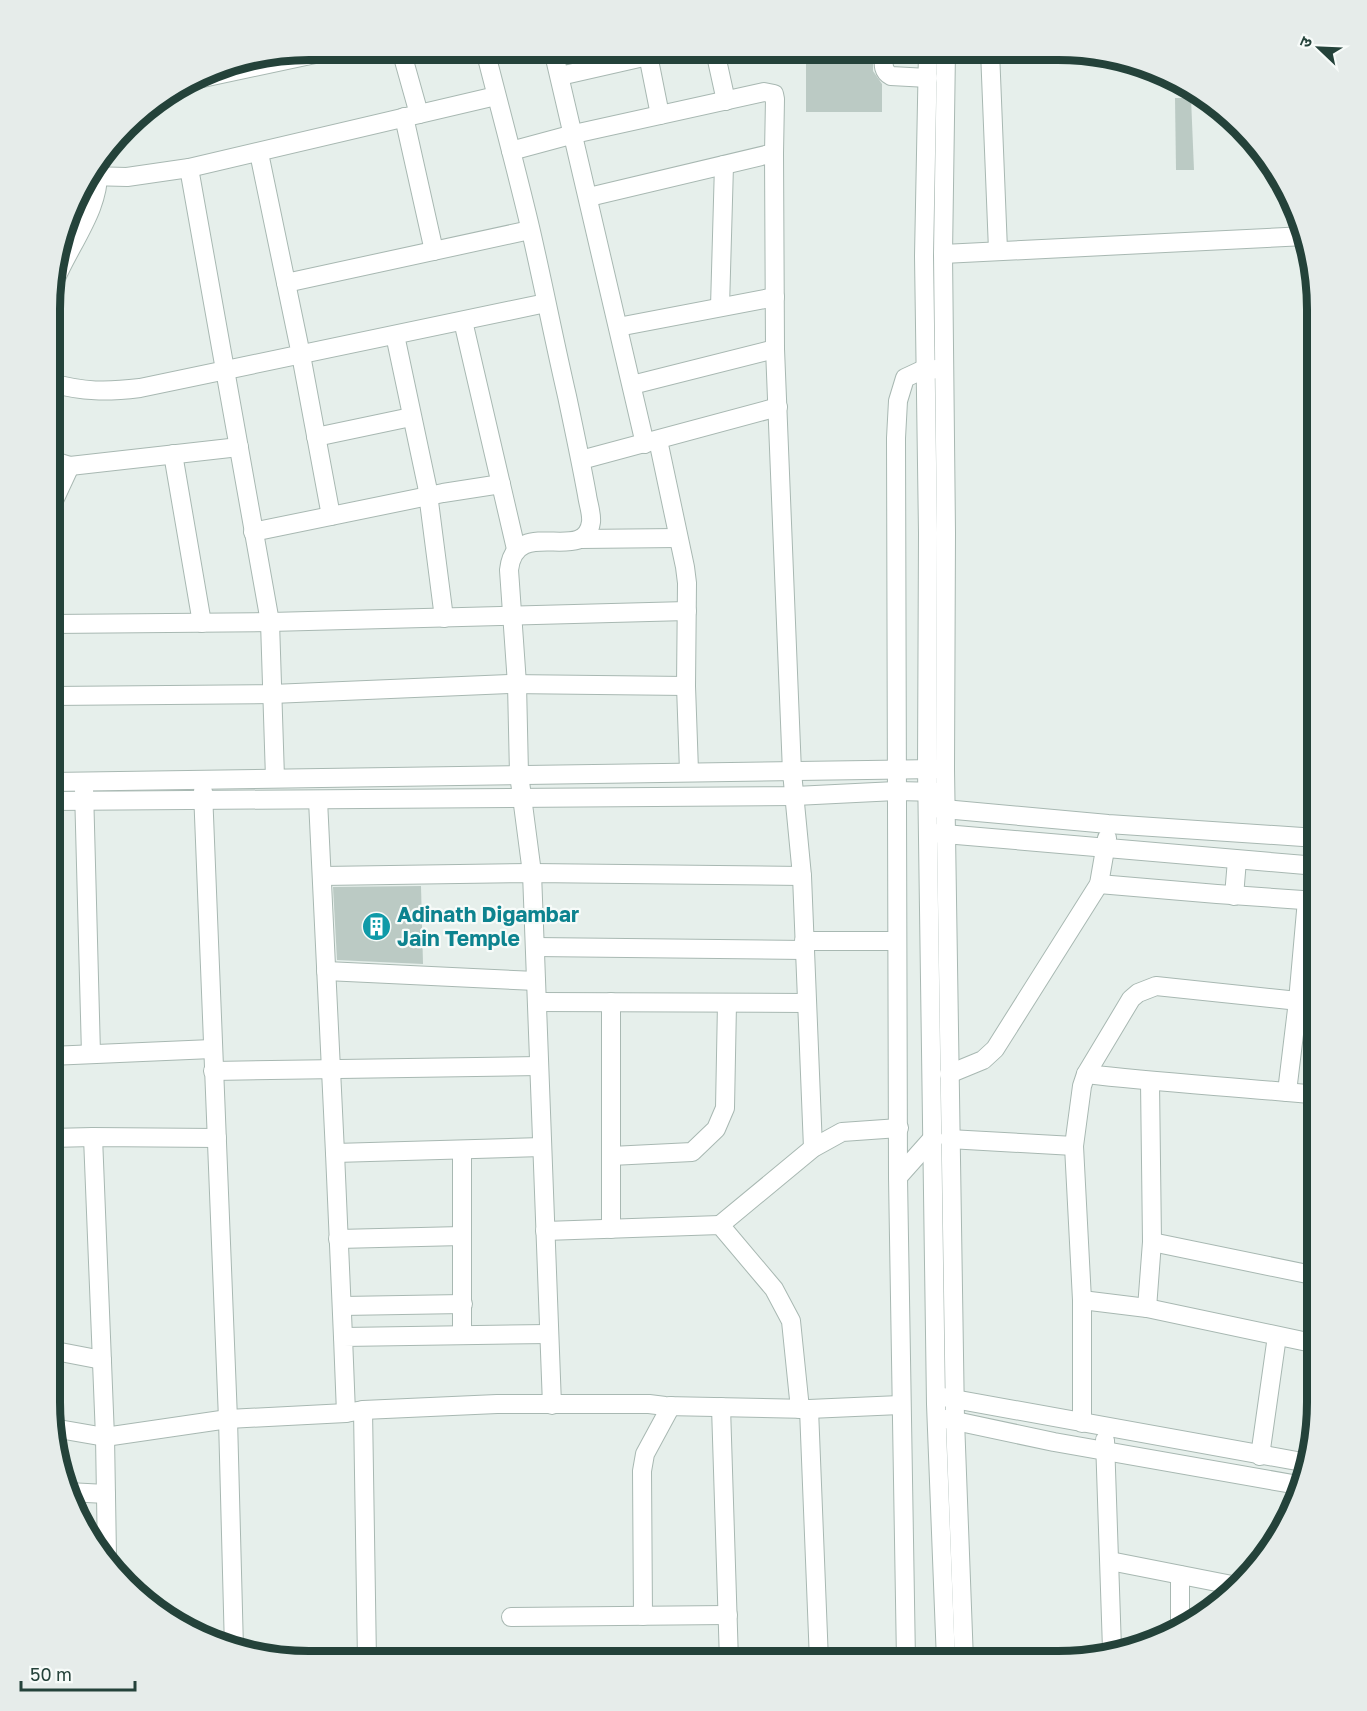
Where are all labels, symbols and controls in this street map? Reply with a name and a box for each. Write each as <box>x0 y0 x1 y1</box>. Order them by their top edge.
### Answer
north arrow <box>1289 18 1349 78</box>
text: उ <box>1294 33 1316 50</box>
place label: Adinath Digambar Jain Temple <box>397 901 579 951</box>
building icon: Adinath Digambar Jain Temple <box>360 911 392 943</box>
scale bar <box>21 1654 135 1692</box>
text: 50 m <box>30 1663 72 1685</box>

